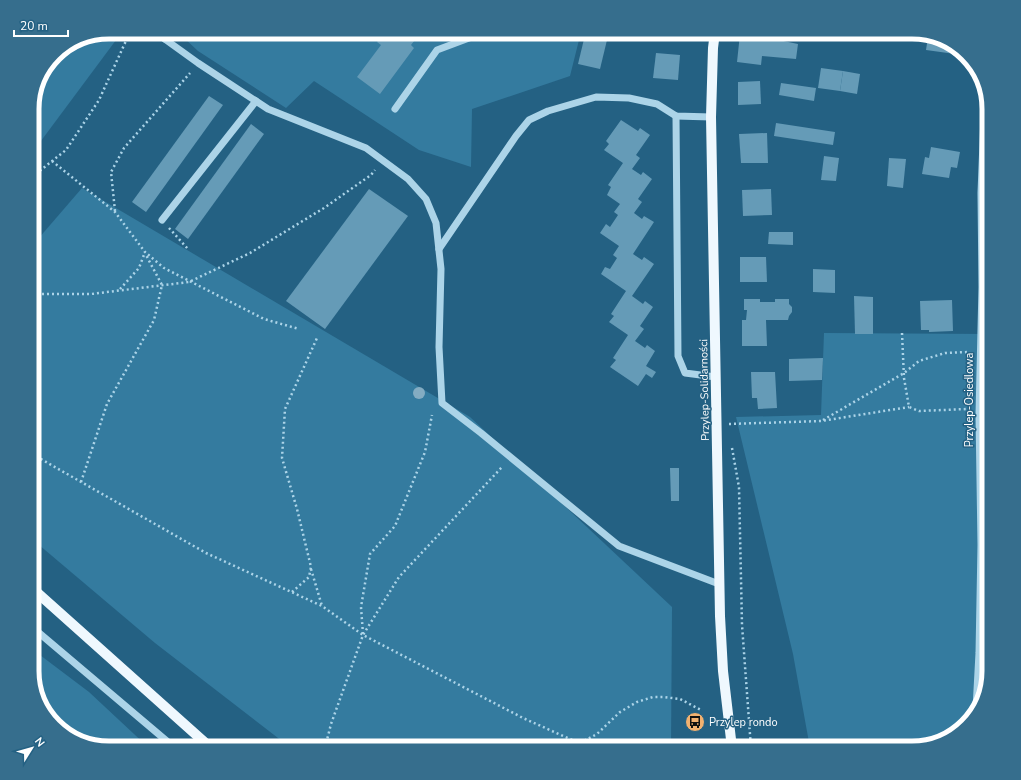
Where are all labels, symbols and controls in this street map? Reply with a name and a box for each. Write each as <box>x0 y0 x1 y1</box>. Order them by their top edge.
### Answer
scale bar <box>14 12 68 38</box>
text: 20 m <box>20 18 48 34</box>
street label: Przylep-Solidarności <box>696 339 713 441</box>
street label: Przylep-Osiedlowa <box>962 353 977 447</box>
bus stop icon: Przylep rondo <box>684 711 706 733</box>
place label: Przylep rondo <box>709 715 778 730</box>
north arrow <box>12 728 52 768</box>
text: N <box>31 734 48 750</box>

